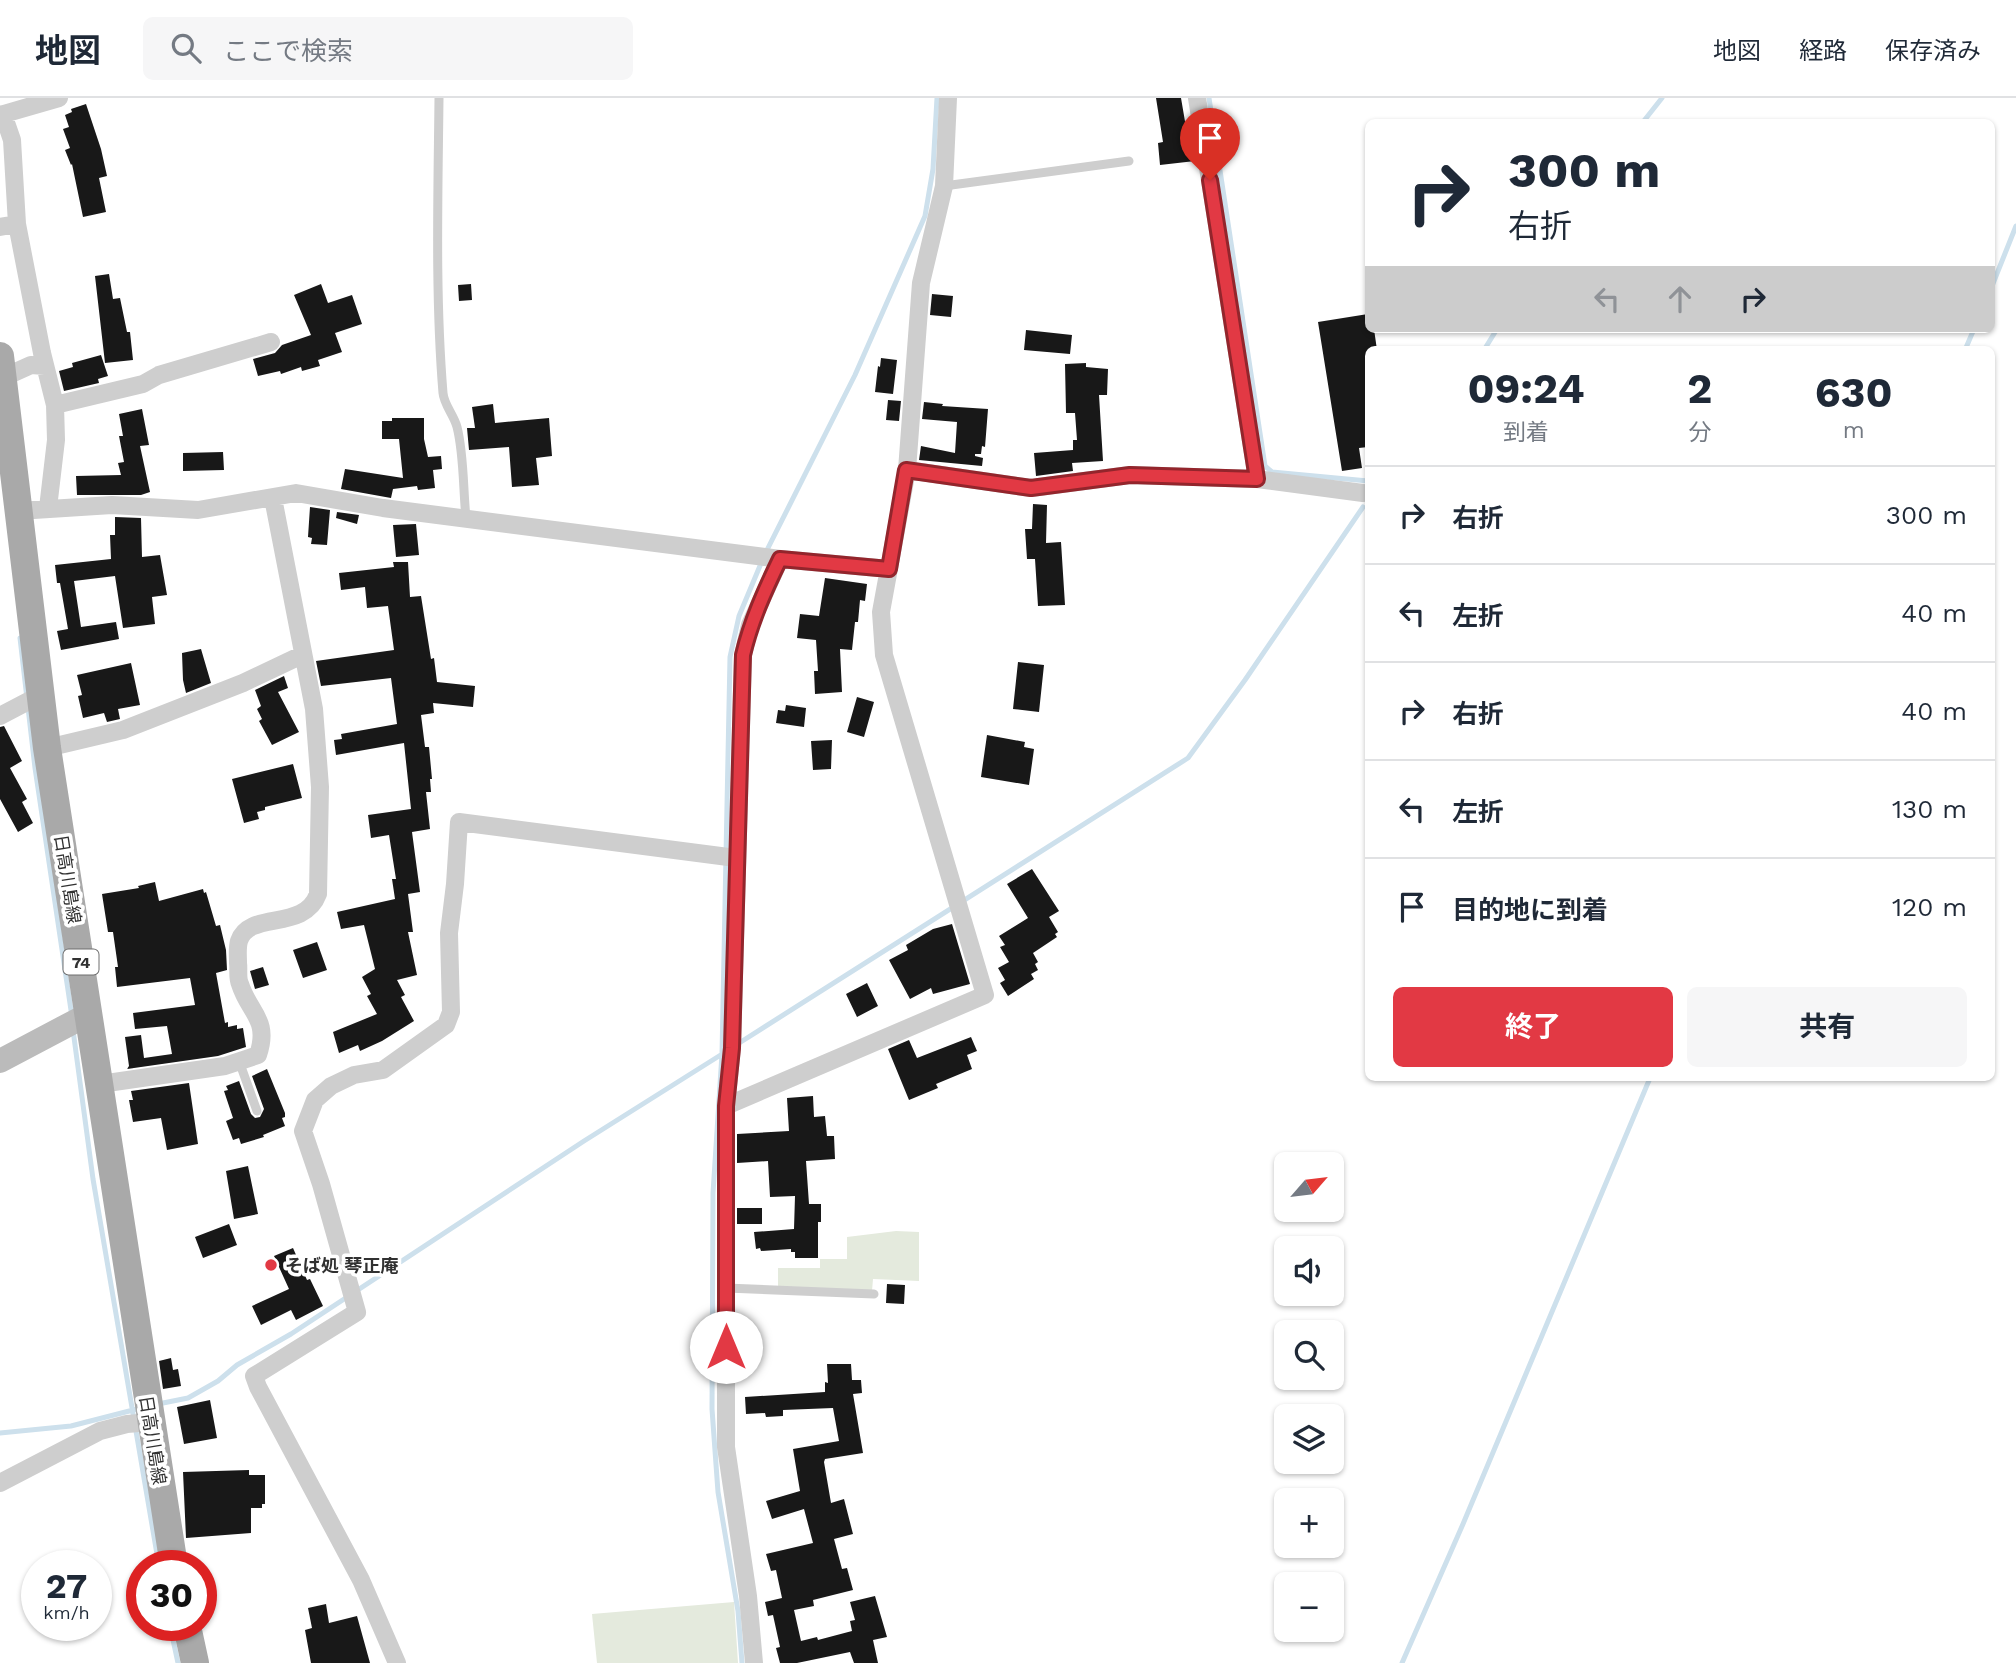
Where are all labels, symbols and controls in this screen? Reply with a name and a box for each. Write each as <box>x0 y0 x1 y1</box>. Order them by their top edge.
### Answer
search box <box>143 17 633 80</box>
icon: search <box>167 29 205 67</box>
text: 地図 <box>35 31 101 70</box>
text: ここで検索 <box>223 36 353 66</box>
text: 地図 <box>1713 37 1761 65</box>
text: 経路 <box>1799 37 1847 65</box>
text: 保存済み <box>1885 37 1981 65</box>
pin <box>1180 108 1240 180</box>
icon: arrive <box>1191 119 1229 157</box>
text: 300 m <box>1508 141 1660 199</box>
icon: right <box>1393 147 1484 238</box>
text: 右折 <box>1508 207 1572 245</box>
icon: left <box>1588 280 1626 318</box>
icon: ahead <box>1661 280 1699 318</box>
icon: right <box>1734 280 1772 318</box>
text: 09:24 <box>1467 364 1585 413</box>
text: 2 <box>1687 364 1712 413</box>
text: 630 <box>1815 368 1893 417</box>
text: m <box>1843 417 1865 444</box>
text: 到着 <box>1503 419 1549 446</box>
text: 分 <box>1688 419 1711 446</box>
icon: right <box>1393 496 1431 534</box>
text: 300 m <box>1886 500 1967 530</box>
text: 右折 <box>1452 503 1504 533</box>
icon: left <box>1393 594 1431 632</box>
text: 40 m <box>1901 598 1967 628</box>
text: 左折 <box>1452 601 1504 631</box>
icon: right <box>1393 692 1431 730</box>
text: 40 m <box>1901 696 1967 726</box>
text: 右折 <box>1452 699 1504 729</box>
icon: left <box>1393 790 1431 828</box>
text: 130 m <box>1892 794 1967 824</box>
text: 左折 <box>1452 797 1504 827</box>
street label: 日高川島線 <box>51 833 85 925</box>
icon: arrive <box>1393 888 1431 926</box>
text: 120 m <box>1892 892 1967 922</box>
text: 目的地に到着 <box>1452 895 1608 925</box>
road number: 74 <box>64 950 98 974</box>
button: 終了 <box>1393 987 1673 1067</box>
button: 共有 <box>1687 987 1967 1067</box>
north arrow <box>1274 1152 1344 1222</box>
map controls <box>1274 1152 1344 1642</box>
button: sound <box>1274 1236 1344 1306</box>
place label: そば処 琴正庵 <box>285 1255 398 1276</box>
marker: そば処 琴正庵 <box>263 1257 279 1273</box>
position arrow <box>689 1310 763 1384</box>
button: search <box>1274 1320 1344 1390</box>
street label: 日高川島線 <box>136 1394 170 1486</box>
button: layers <box>1274 1404 1344 1474</box>
button: + <box>1274 1488 1344 1558</box>
speed limit sign: 30 <box>126 1550 217 1641</box>
text: 27 <box>46 1565 87 1607</box>
button: − <box>1274 1572 1344 1642</box>
text: km/h <box>43 1602 90 1623</box>

